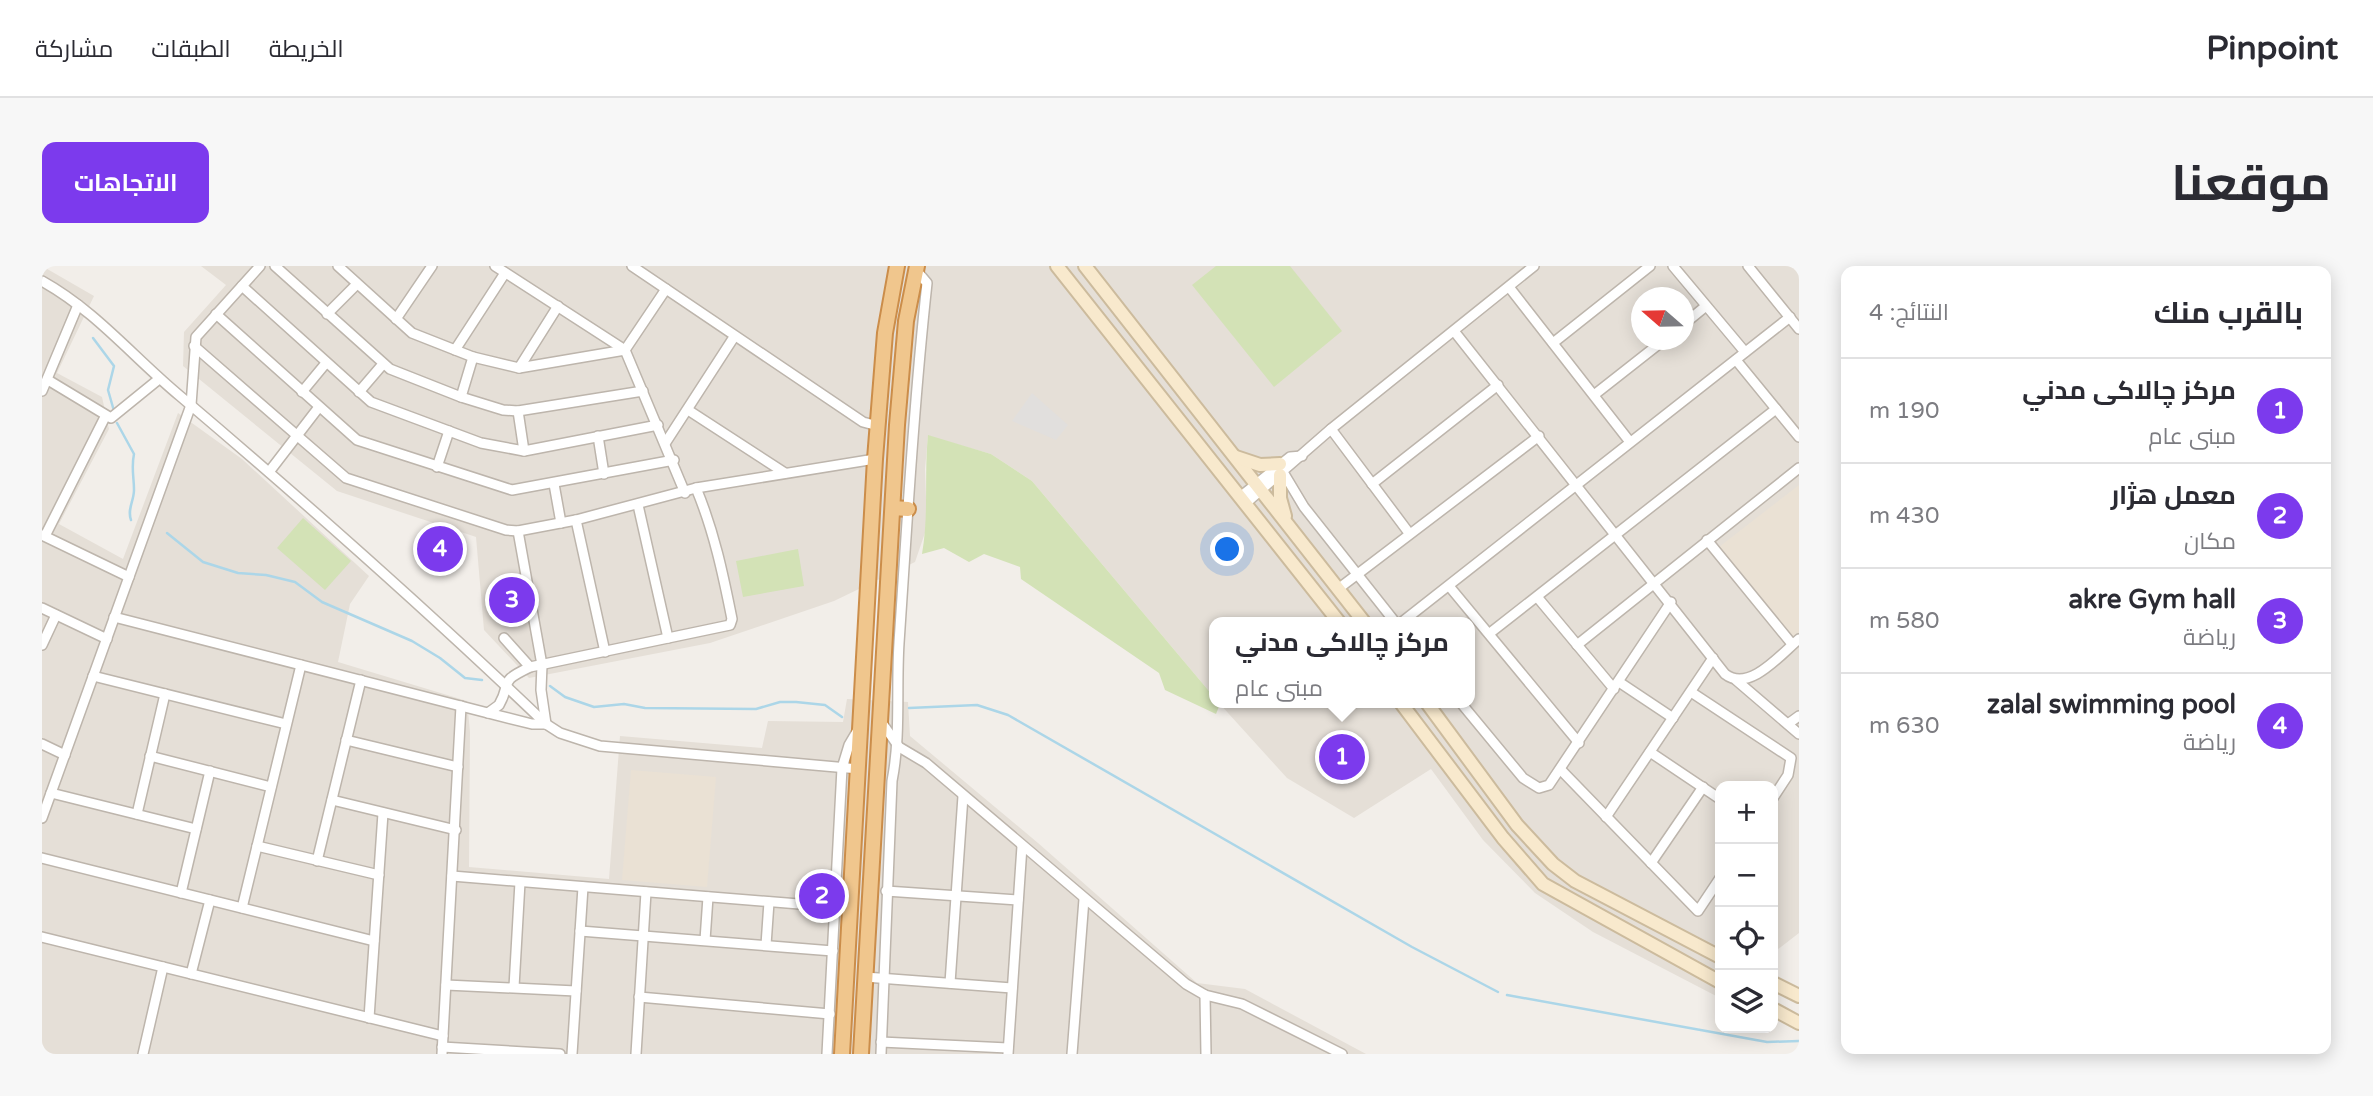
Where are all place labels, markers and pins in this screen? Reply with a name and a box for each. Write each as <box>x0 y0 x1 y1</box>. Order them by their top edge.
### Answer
pin: 4 <box>417 523 463 575</box>
pin: 3 <box>489 574 535 626</box>
pin: 1 <box>1319 731 1365 783</box>
pin: 2 <box>799 870 845 922</box>

